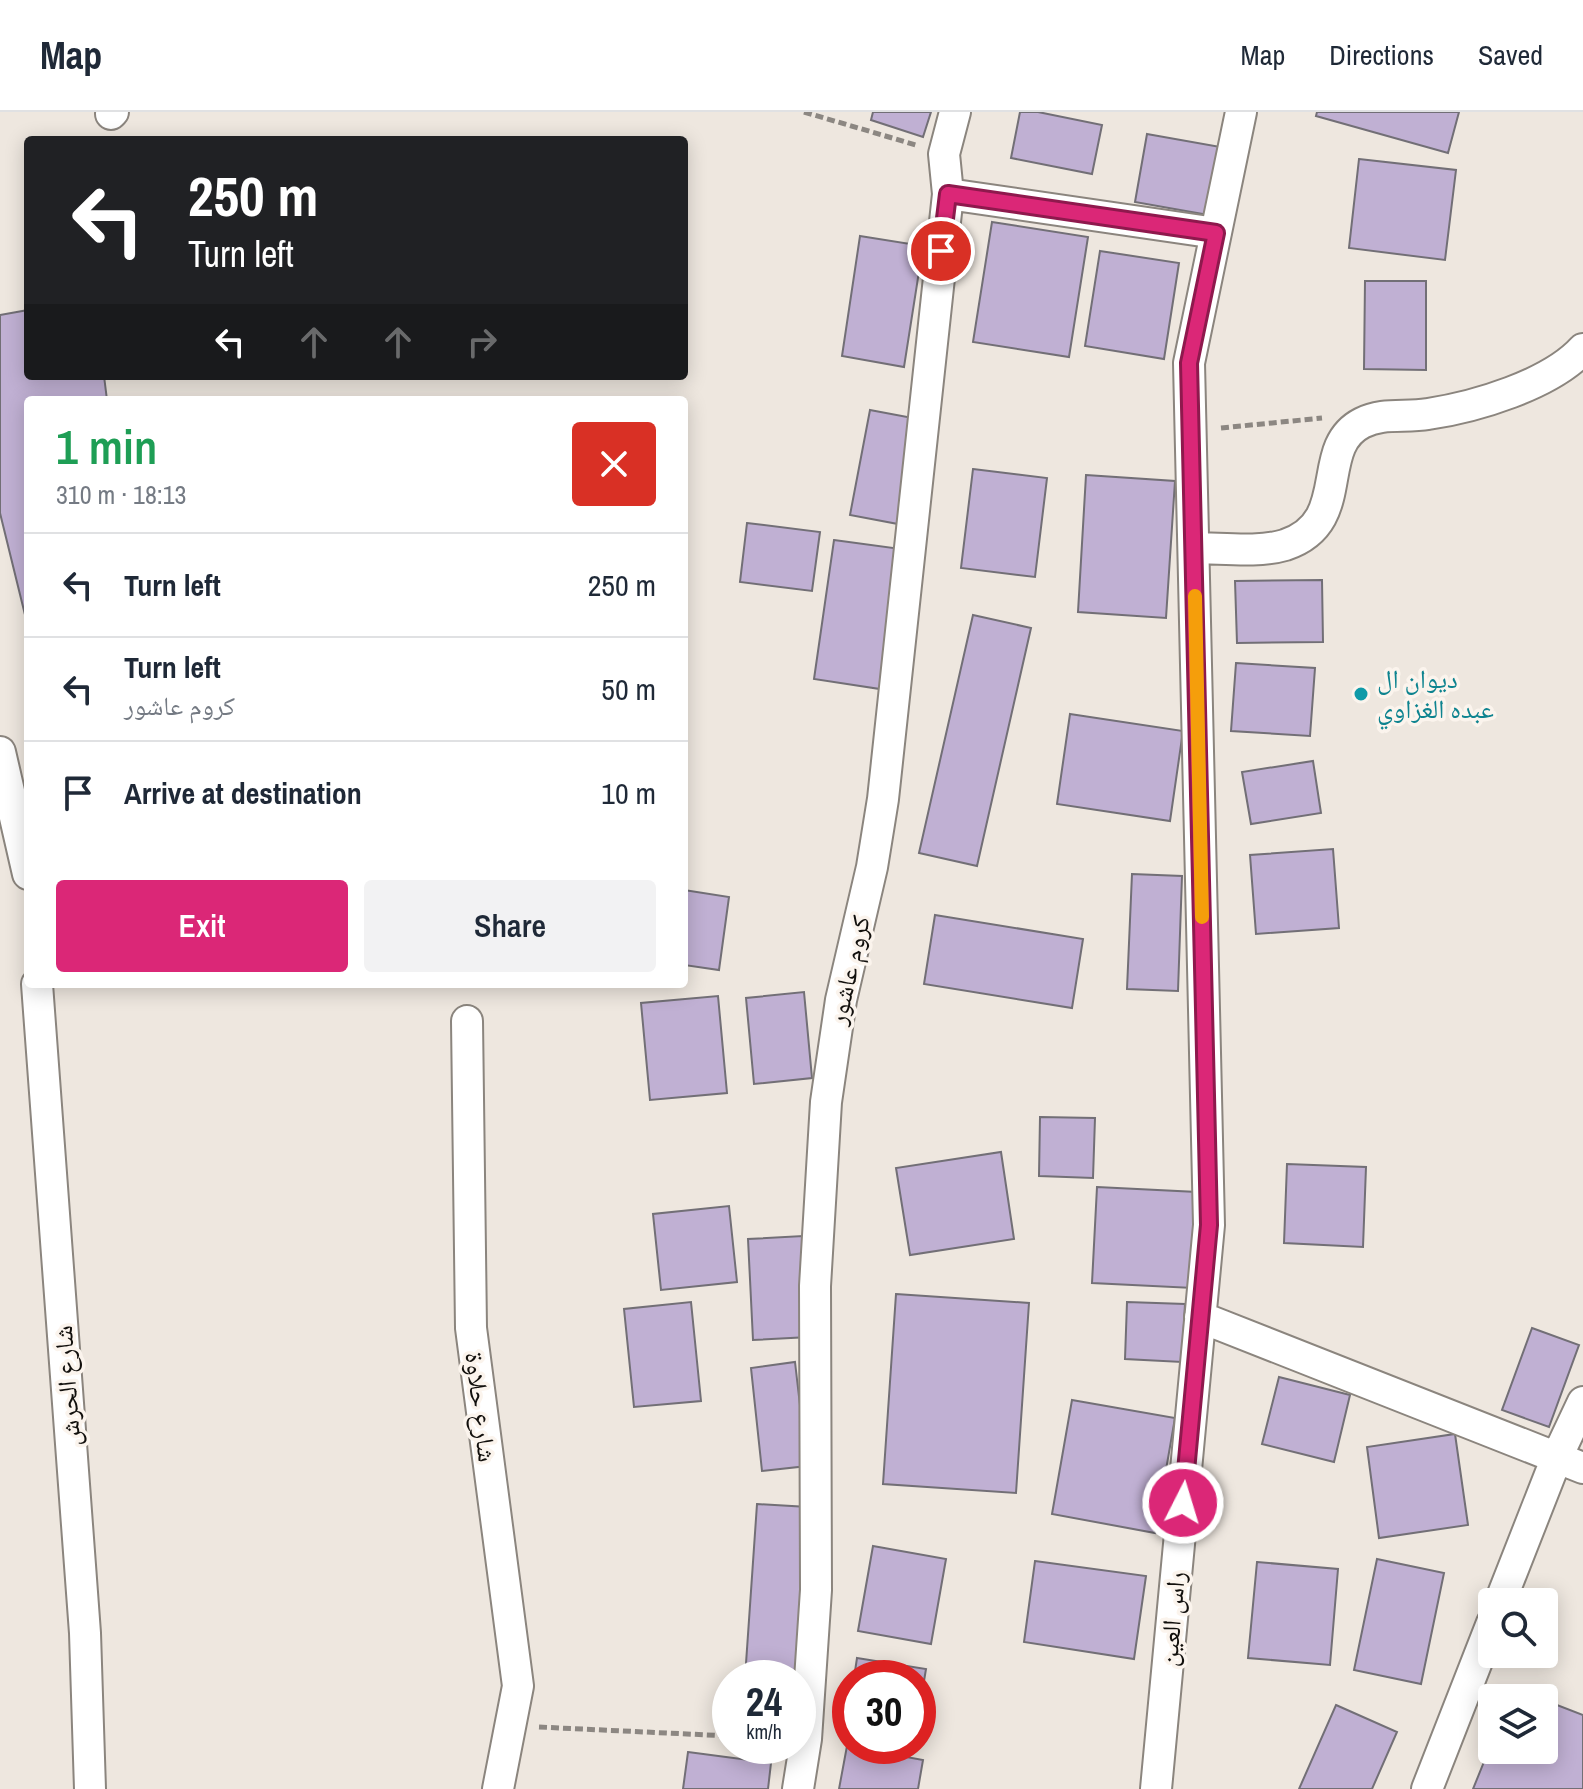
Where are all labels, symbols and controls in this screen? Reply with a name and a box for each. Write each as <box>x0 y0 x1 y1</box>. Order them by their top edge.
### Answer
text: Map <box>40 30 102 81</box>
text: Map <box>1241 36 1285 74</box>
text: Directions <box>1329 36 1434 74</box>
text: Saved <box>1478 36 1543 74</box>
text: 250 m <box>188 158 318 233</box>
icon: left <box>56 168 160 272</box>
pin <box>907 217 975 285</box>
icon: arrive <box>919 229 963 273</box>
text: Turn left <box>188 230 294 278</box>
icon: left <box>208 320 252 364</box>
icon: ahead <box>292 320 336 364</box>
icon: ahead <box>376 320 420 364</box>
icon: right <box>460 320 504 364</box>
text: 1 min <box>56 414 157 479</box>
button: close <box>572 422 656 506</box>
text: 310 m · 18:13 <box>56 477 186 512</box>
icon: left <box>56 563 100 607</box>
text: Turn left <box>124 565 221 605</box>
text: 250 m <box>588 565 656 605</box>
text: Turn left <box>124 647 221 687</box>
place label: ديوان ال عبده الغزاوي <box>1377 661 1494 730</box>
icon: left <box>56 667 100 711</box>
text: 50 m <box>601 669 656 709</box>
marker: ديوان ال عبده الغزاوي <box>1352 685 1370 703</box>
text: كروم عاشور <box>124 688 235 723</box>
icon: arrive <box>56 771 100 815</box>
text: Arrive at destination <box>124 773 362 813</box>
text: 10 m <box>601 773 656 813</box>
button: Exit <box>56 880 348 972</box>
button: Share <box>364 880 656 972</box>
street label: كروم عاشور <box>819 912 879 1029</box>
street label: شارع الحرش <box>45 1324 88 1448</box>
street label: شارع حلاوة <box>457 1350 506 1464</box>
position arrow <box>1141 1461 1225 1545</box>
street label: راس العين <box>1150 1570 1193 1668</box>
map controls <box>1478 1588 1558 1764</box>
button: search <box>1478 1588 1558 1668</box>
speed limit sign: 30 <box>832 1660 936 1764</box>
text: 24 <box>746 1675 782 1728</box>
button: layers <box>1478 1684 1558 1764</box>
text: km/h <box>746 1718 782 1745</box>

